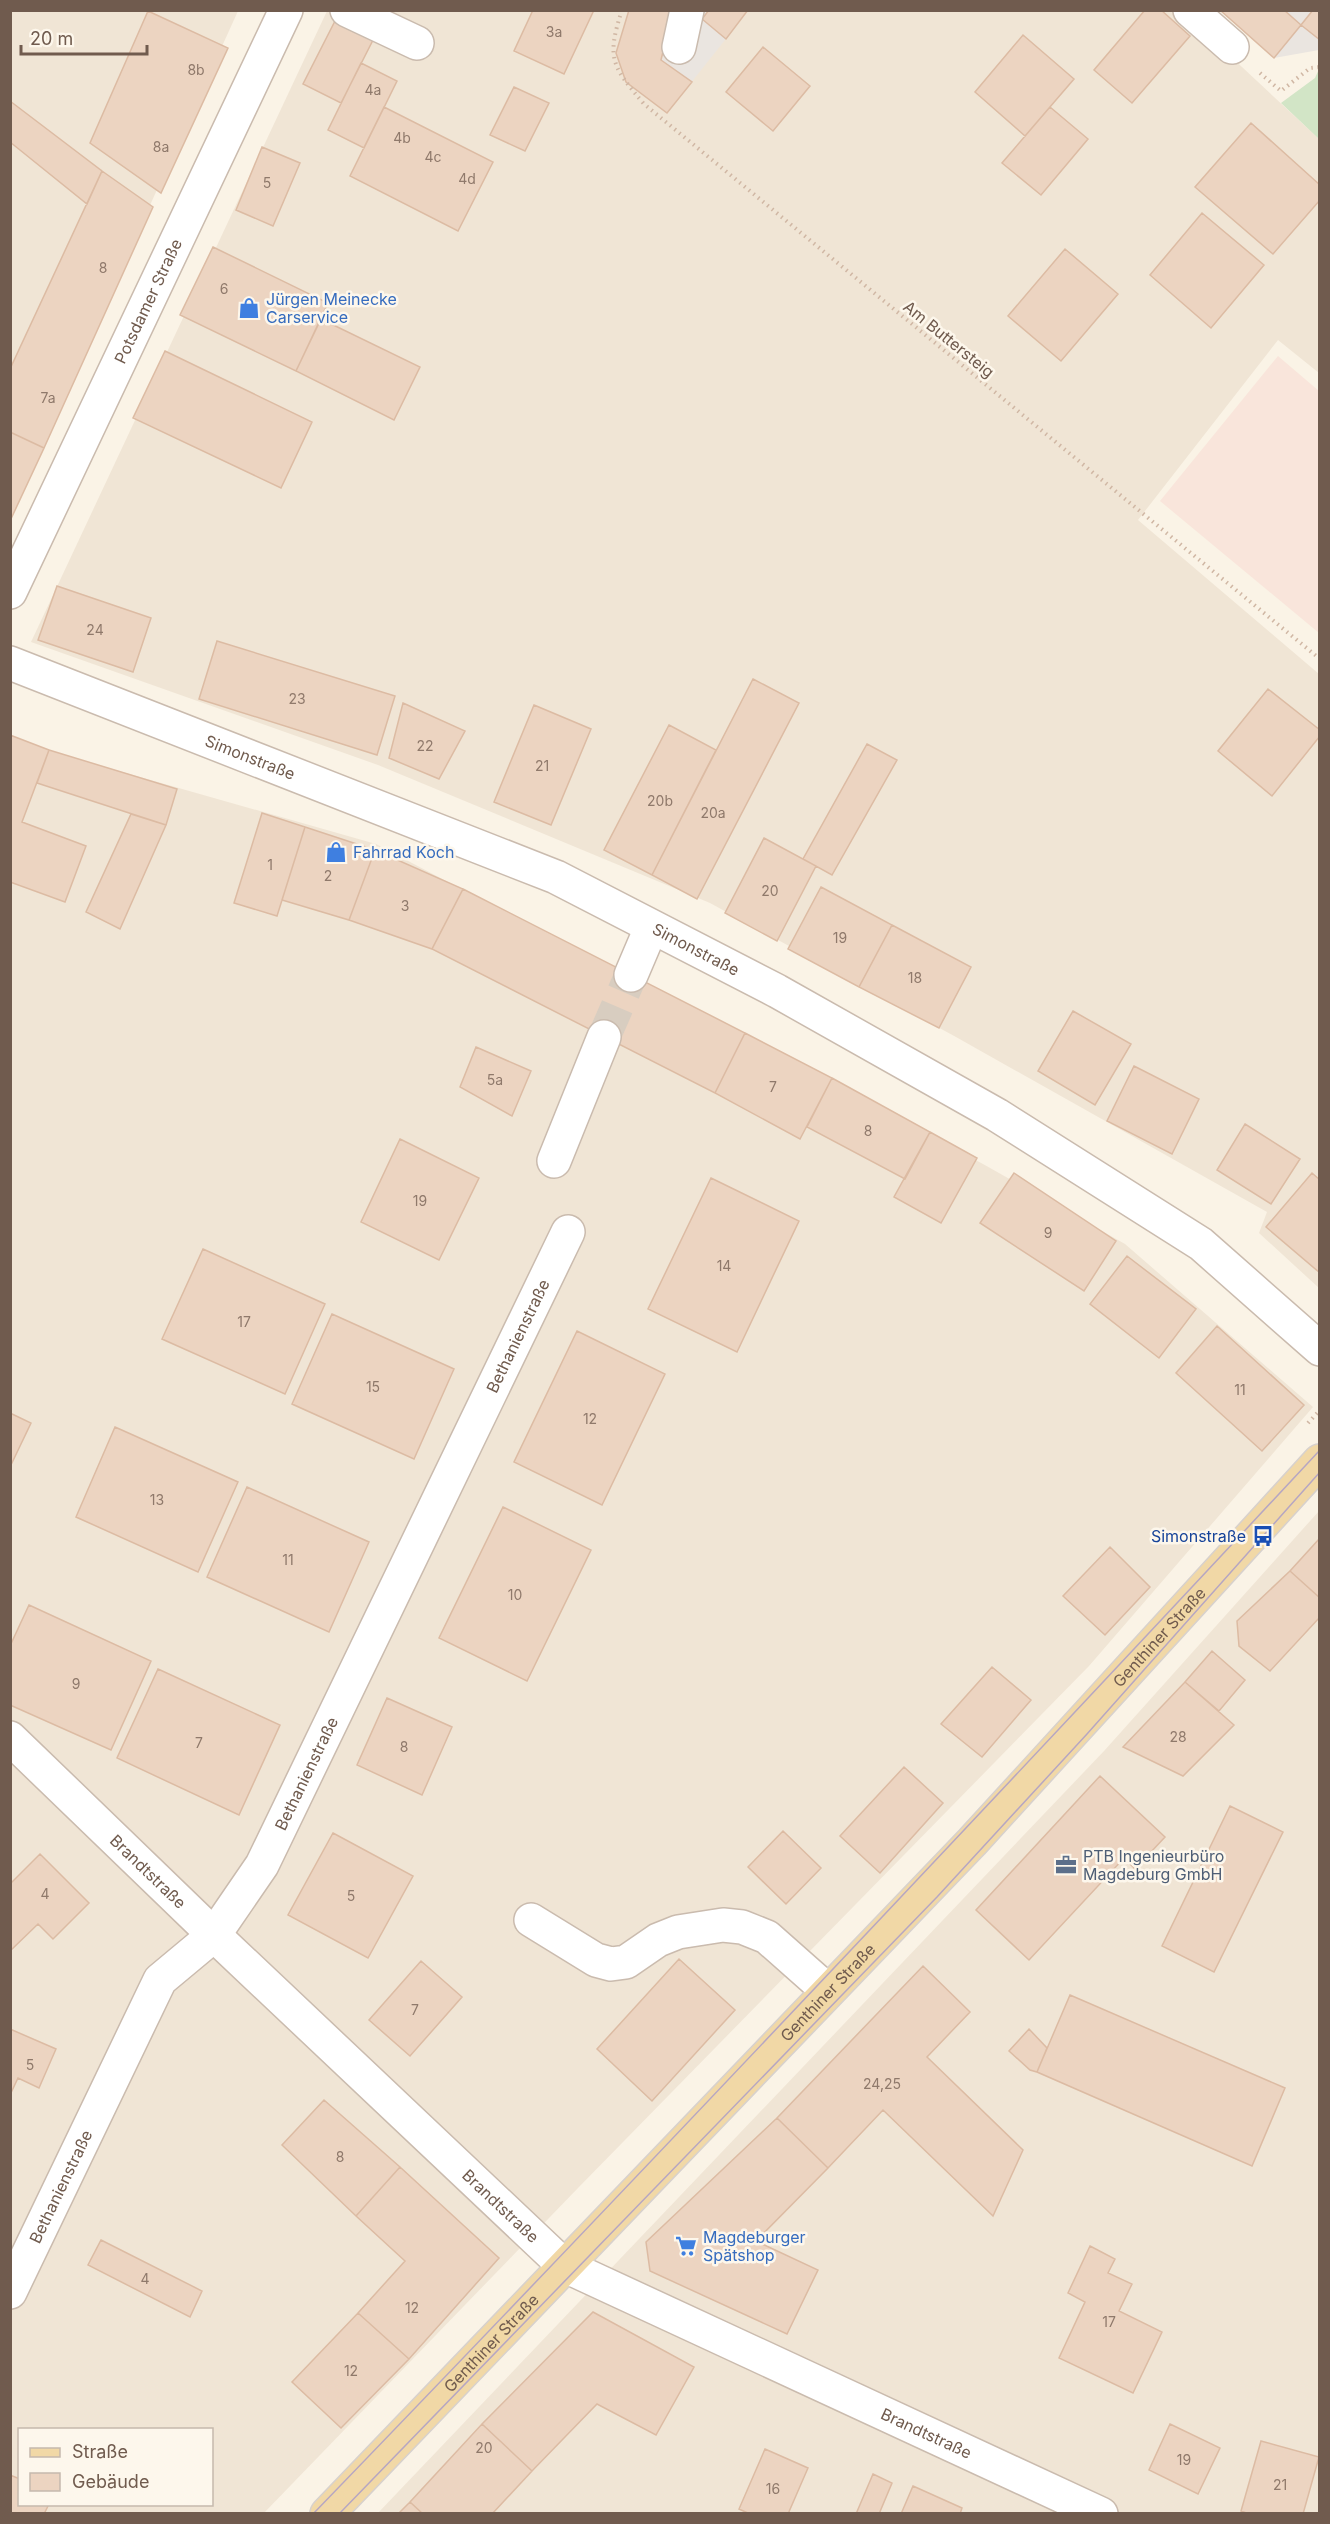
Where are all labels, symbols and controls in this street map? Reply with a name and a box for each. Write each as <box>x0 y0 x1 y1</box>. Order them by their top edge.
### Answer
scale bar <box>21 18 147 56</box>
house number: 3a <box>546 23 562 40</box>
text: 20 m <box>30 28 73 49</box>
house number: 8b <box>187 61 205 78</box>
house number: 4a <box>365 81 381 98</box>
house number: 4b <box>393 129 411 146</box>
house number: 8a <box>153 138 169 155</box>
house number: 4c <box>424 148 442 165</box>
house number: 4d <box>458 170 476 187</box>
house number: 5 <box>263 174 271 191</box>
street label: Potsdamer Straße <box>110 236 186 367</box>
house number: 8 <box>99 259 107 276</box>
house number: 6 <box>220 280 228 297</box>
place label: Jürgen Meinecke Carservice <box>266 289 397 327</box>
shop icon: Jürgen Meinecke Carservice <box>237 296 261 320</box>
street label: Am Buttersteig <box>899 296 999 382</box>
house number: 7a <box>40 389 56 406</box>
house number: 24 <box>86 621 104 638</box>
house number: 23 <box>288 690 306 707</box>
street label: Simonstraße <box>202 730 298 784</box>
house number: 22 <box>416 737 434 754</box>
house number: 21 <box>535 757 549 774</box>
house number: 20b <box>647 792 673 809</box>
house number: 20a <box>700 804 726 821</box>
shop icon: Fahrrad Koch <box>324 840 348 864</box>
place label: Fahrrad Koch <box>353 842 454 862</box>
house number: 1 <box>267 856 273 873</box>
house number: 2 <box>324 867 332 884</box>
house number: 20 <box>761 882 779 899</box>
house number: 3 <box>401 897 409 914</box>
street label: Simonstraße <box>649 919 743 980</box>
house number: 19 <box>833 929 847 946</box>
house number: 18 <box>908 969 922 986</box>
house number: 5a <box>487 1071 503 1088</box>
house number: 7 <box>769 1078 777 1095</box>
house number: 8 <box>864 1122 872 1139</box>
house number: 19 <box>413 1192 427 1209</box>
house number: 9 <box>1044 1224 1052 1241</box>
house number: 14 <box>717 1257 731 1274</box>
street label: Bethanienstraße <box>482 1276 554 1396</box>
house number: 17 <box>237 1313 251 1330</box>
house number: 15 <box>366 1378 380 1395</box>
house number: 11 <box>1234 1381 1246 1398</box>
house number: 12 <box>583 1410 597 1427</box>
house number: 13 <box>150 1491 164 1508</box>
bus stop icon: Simonstraße <box>1251 1524 1275 1548</box>
place label: Simonstraße <box>1151 1526 1246 1546</box>
house number: 11 <box>282 1551 294 1568</box>
street label: Genthiner Straße <box>1109 1583 1210 1691</box>
house number: 10 <box>508 1586 522 1603</box>
house number: 9 <box>72 1675 80 1692</box>
street label: Bethanienstraße <box>270 1714 342 1833</box>
house number: 28 <box>1169 1728 1187 1745</box>
house number: 7 <box>195 1734 203 1751</box>
house number: 8 <box>400 1738 408 1755</box>
street label: Brandtstraße <box>106 1830 190 1913</box>
place label: PTB Ingenieurbüro Magdeburg GmbH <box>1083 1846 1224 1884</box>
office icon: PTB Ingenieurbüro Magdeburg GmbH <box>1054 1853 1078 1877</box>
house number: 4 <box>40 1885 50 1902</box>
house number: 5 <box>347 1887 355 1904</box>
street label: Genthiner Straße <box>776 1939 879 2046</box>
house number: 7 <box>411 2001 419 2018</box>
house number: 5 <box>26 2056 34 2073</box>
house number: 24,25 <box>863 2075 901 2092</box>
street label: Bethanienstraße <box>25 2127 96 2247</box>
house number: 8 <box>336 2148 344 2165</box>
street label: Brandtstraße <box>458 2165 543 2247</box>
place label: Magdeburger Spätshop <box>703 2227 806 2265</box>
supermarket icon: Magdeburger Spätshop <box>674 2234 698 2258</box>
house number: 4 <box>140 2270 150 2287</box>
street label: Genthiner Straße <box>439 2290 543 2396</box>
house number: 12 <box>405 2299 419 2316</box>
house number: 17 <box>1102 2313 1116 2330</box>
house number: 12 <box>344 2362 358 2379</box>
street label: Brandtstraße <box>878 2403 975 2463</box>
legend <box>18 2428 213 2506</box>
house number: 20 <box>475 2439 493 2456</box>
text: Straße <box>72 2441 128 2462</box>
house number: 19 <box>1177 2451 1191 2468</box>
text: Gebäude <box>72 2471 149 2492</box>
house number: 21 <box>1273 2476 1287 2493</box>
house number: 16 <box>766 2480 780 2497</box>

